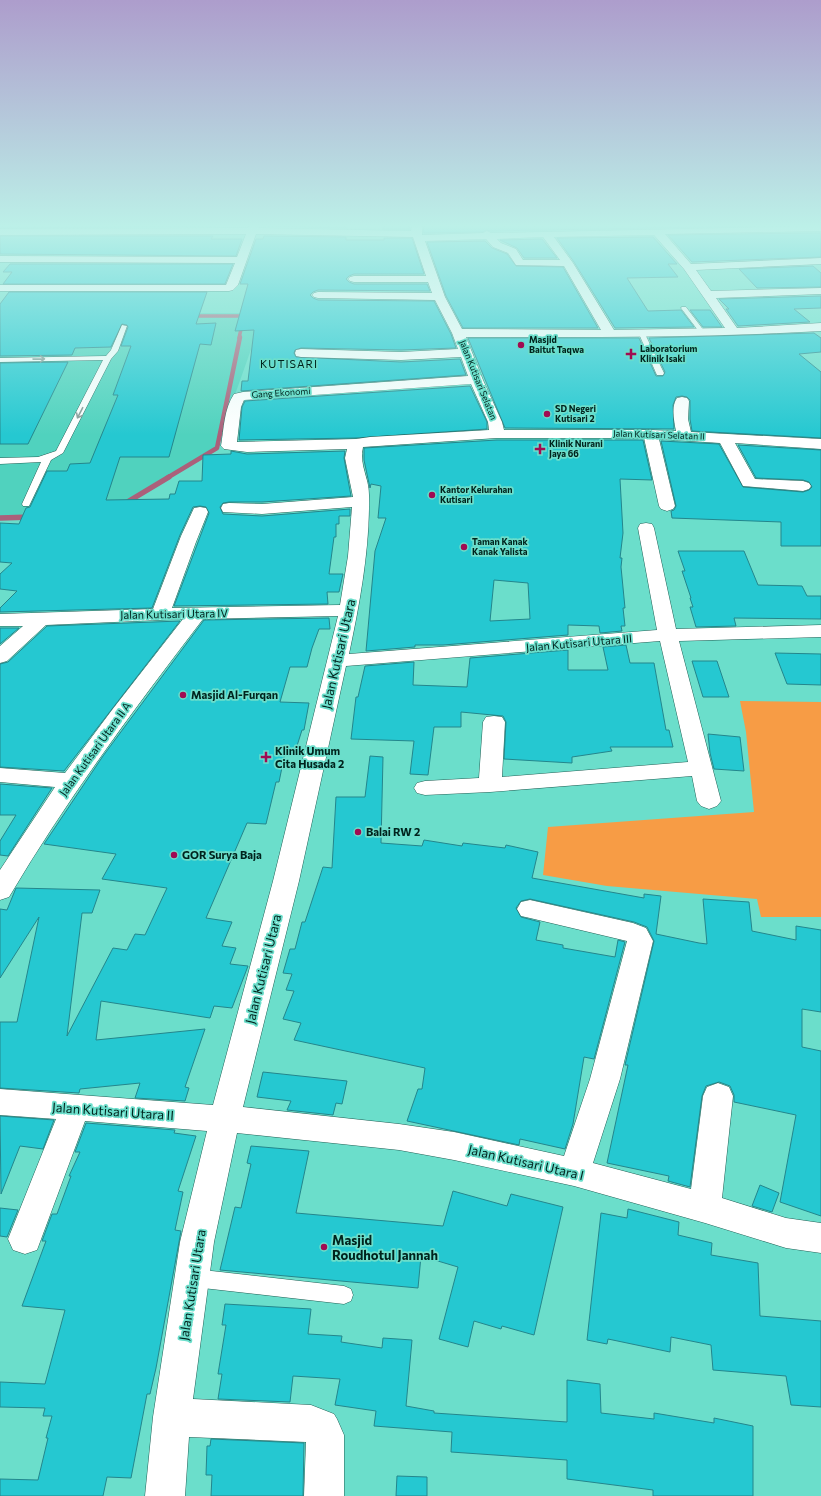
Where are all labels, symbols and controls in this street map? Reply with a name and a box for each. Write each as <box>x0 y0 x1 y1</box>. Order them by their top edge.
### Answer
place label: Masjid Baitut Taqwa <box>529 334 584 355</box>
street label: Jalan Kutisari Selatan <box>457 338 500 421</box>
marker: Masjid Baitut Taqwa <box>516 340 526 350</box>
place label: Laboratorium Klinik Isaki <box>640 343 698 364</box>
marker: Laboratorium Klinik Isaki <box>625 348 637 360</box>
one-way arrow <box>32 355 45 363</box>
district label: KUTISARI <box>260 357 318 370</box>
street label: Gang Ekonomi <box>251 385 311 400</box>
place label: SD Negeri Kutisari 2 <box>555 403 597 424</box>
one-way arrow <box>75 406 83 418</box>
marker: SD Negeri Kutisari 2 <box>542 409 552 419</box>
street label: Jalan Kutisari Selatan II <box>613 427 705 442</box>
place label: Klinik Nurani Jaya 66 <box>549 438 603 459</box>
marker: Klinik Nurani Jaya 66 <box>534 443 546 455</box>
place label: Kantor Kelurahan Kutisari <box>440 484 513 505</box>
marker: Kantor Kelurahan Kutisari <box>427 490 437 500</box>
place label: Taman Kanak Kanak Yalista <box>472 536 528 557</box>
marker: Taman Kanak Kanak Yalista <box>459 542 469 552</box>
street label: Jalan Kutisari Utara <box>318 597 358 711</box>
street label: Jalan Kutisari Utara IV <box>120 606 228 622</box>
street label: Jalan Kutisari Utara III <box>525 631 633 655</box>
place label: Masjid Al-Furqan <box>191 688 278 701</box>
marker: Masjid Al-Furqan <box>178 690 188 700</box>
street label: Jalan Kutisari Utara II A <box>56 699 134 799</box>
place label: Klinik Umum Cita Husada 2 <box>275 744 344 770</box>
marker: Klinik Umum Cita Husada 2 <box>260 751 272 763</box>
place label: Balai RW 2 <box>366 825 420 838</box>
marker: Balai RW 2 <box>353 827 363 837</box>
place label: GOR Surya Baja <box>182 848 262 861</box>
marker: GOR Surya Baja <box>169 850 179 860</box>
street label: Jalan Kutisari Utara <box>242 913 284 1025</box>
street label: Jalan Kutisari Utara II <box>52 1099 174 1123</box>
street label: Jalan Kutisari Utara I <box>466 1141 586 1183</box>
street label: Jalan Kutisari Utara <box>175 1228 209 1342</box>
place label: Masjid Roudhotul Jannah <box>332 1232 438 1263</box>
marker: Masjid Roudhotul Jannah <box>319 1242 329 1252</box>

